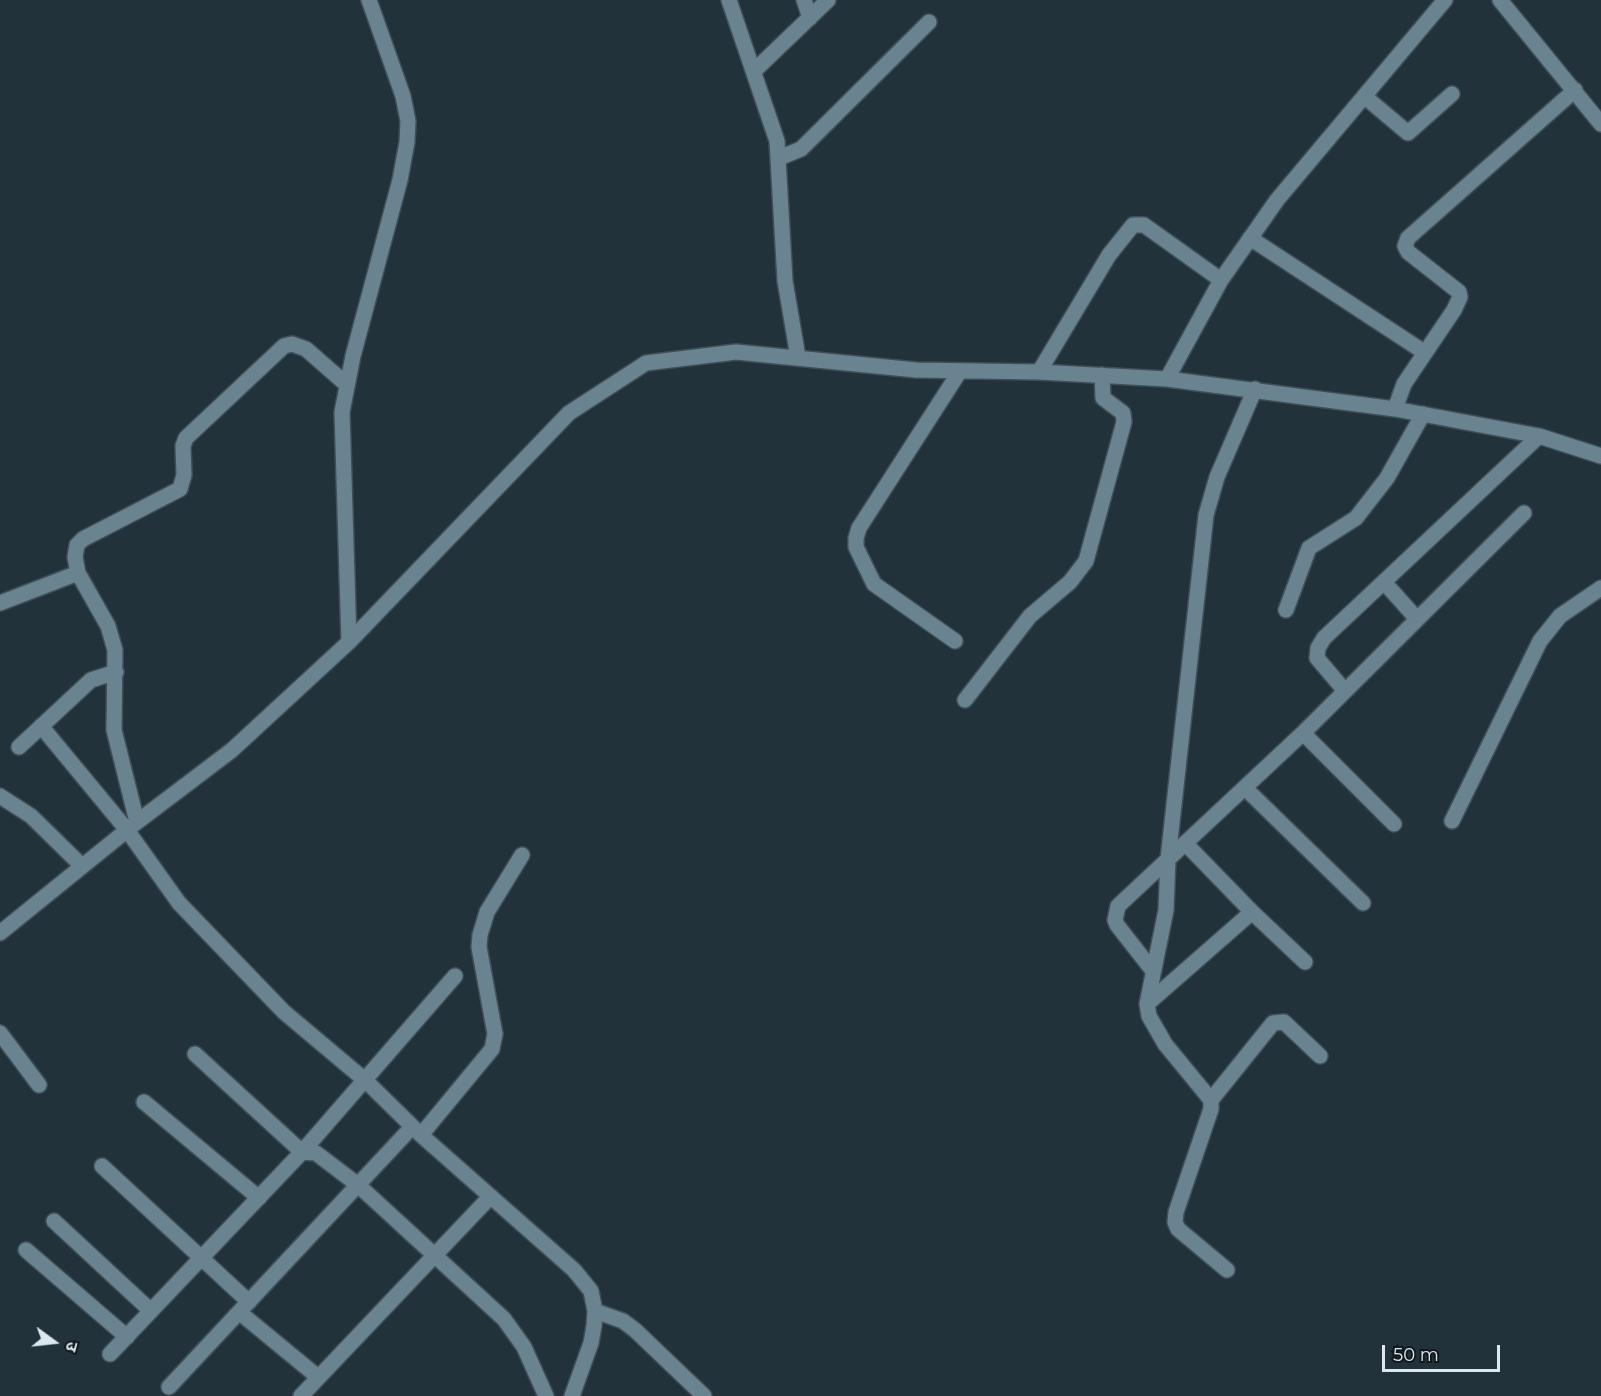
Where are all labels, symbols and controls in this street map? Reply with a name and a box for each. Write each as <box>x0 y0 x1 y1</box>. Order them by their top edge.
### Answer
north arrow <box>24 1312 84 1372</box>
scale bar <box>1385 1333 1504 1371</box>
text: उ <box>61 1340 82 1354</box>
text: 50 m <box>1393 1344 1439 1366</box>

